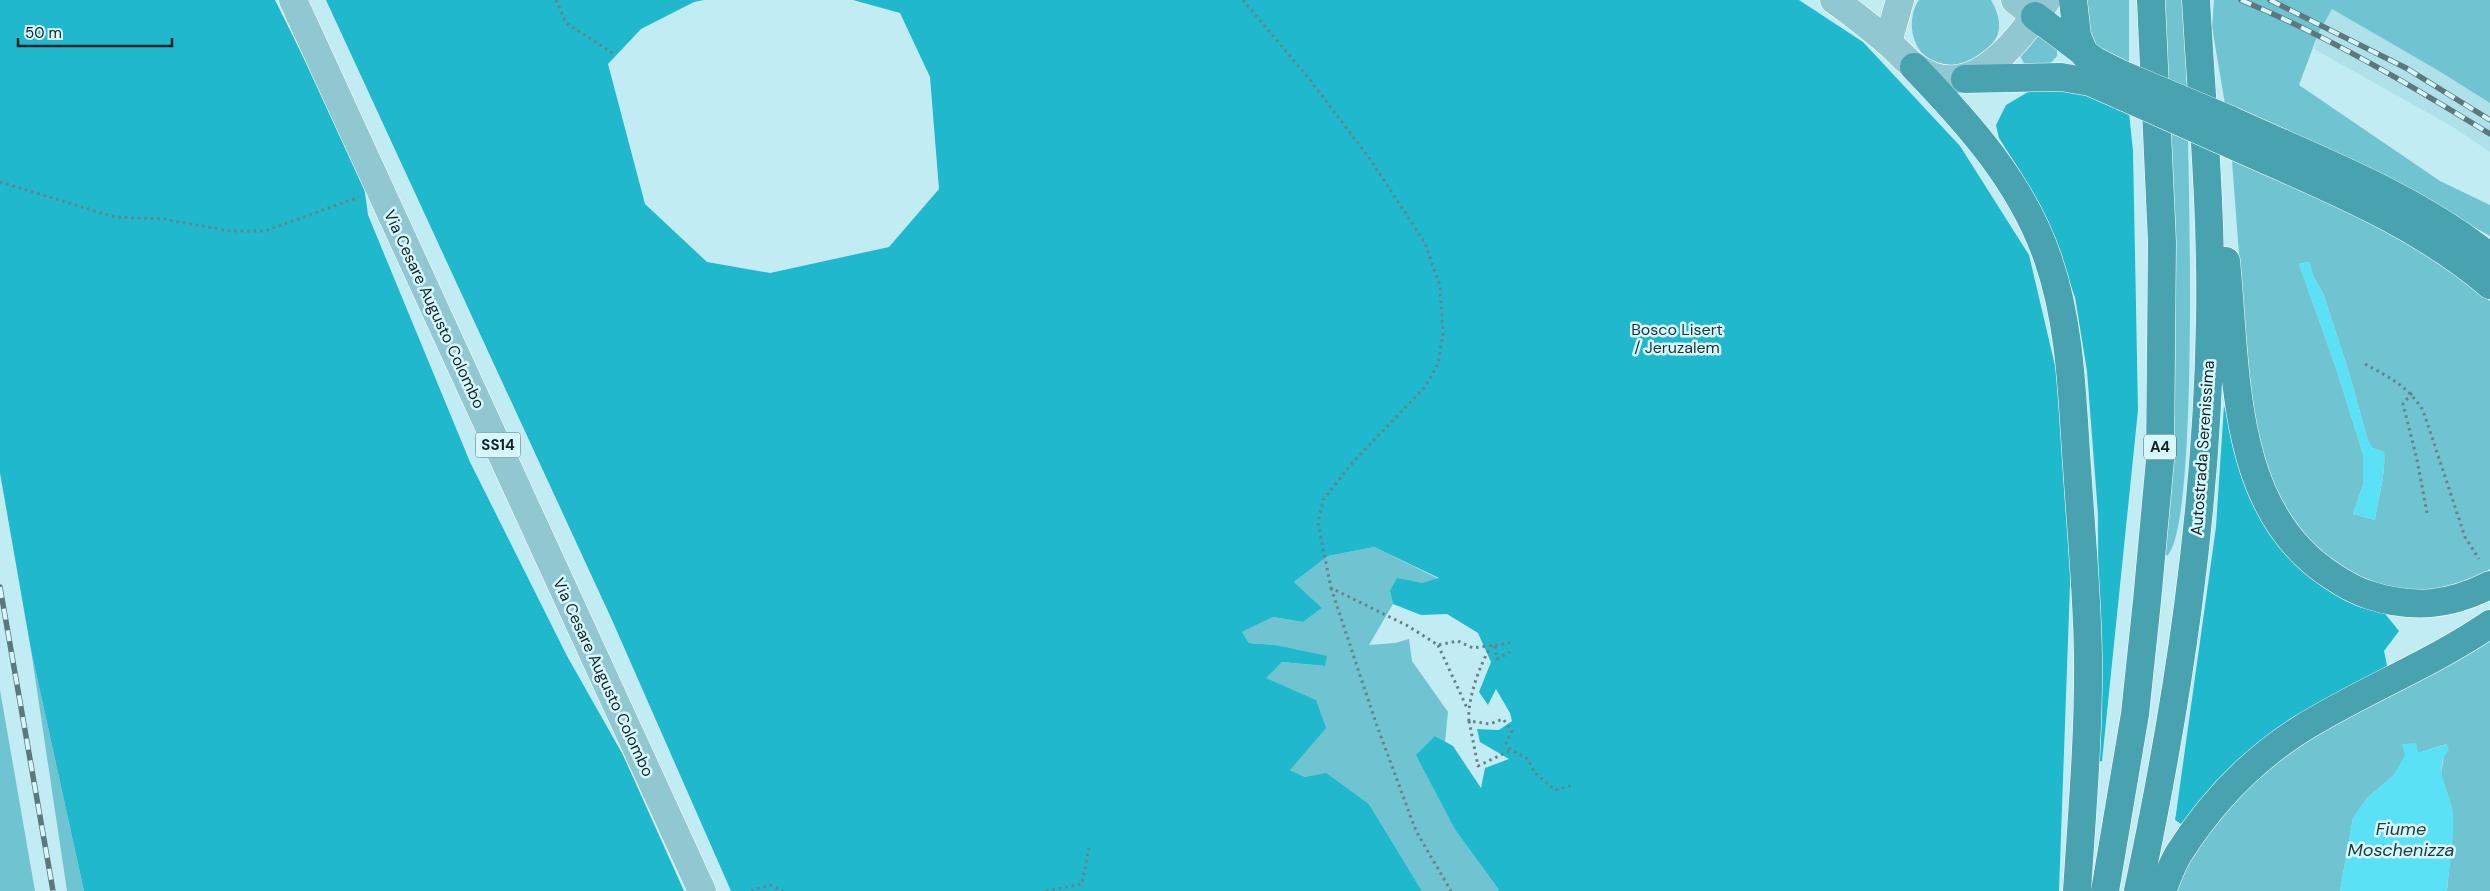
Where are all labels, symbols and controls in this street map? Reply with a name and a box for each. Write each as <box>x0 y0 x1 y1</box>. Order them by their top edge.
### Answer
scale bar <box>18 15 171 47</box>
text: 50 m <box>25 23 62 43</box>
street label: Via Cesare Augusto Colombo <box>379 207 490 412</box>
park label: Bosco Lisert / Jeruzalem <box>1631 319 1723 358</box>
street label: Autostrada Serenissima <box>2186 360 2219 536</box>
road number: SS14 <box>476 432 520 458</box>
road number: A4 <box>2144 434 2176 460</box>
street label: Via Cesare Augusto Colombo <box>548 575 659 780</box>
water label: Fiume Moschenizza <box>2348 817 2454 862</box>

